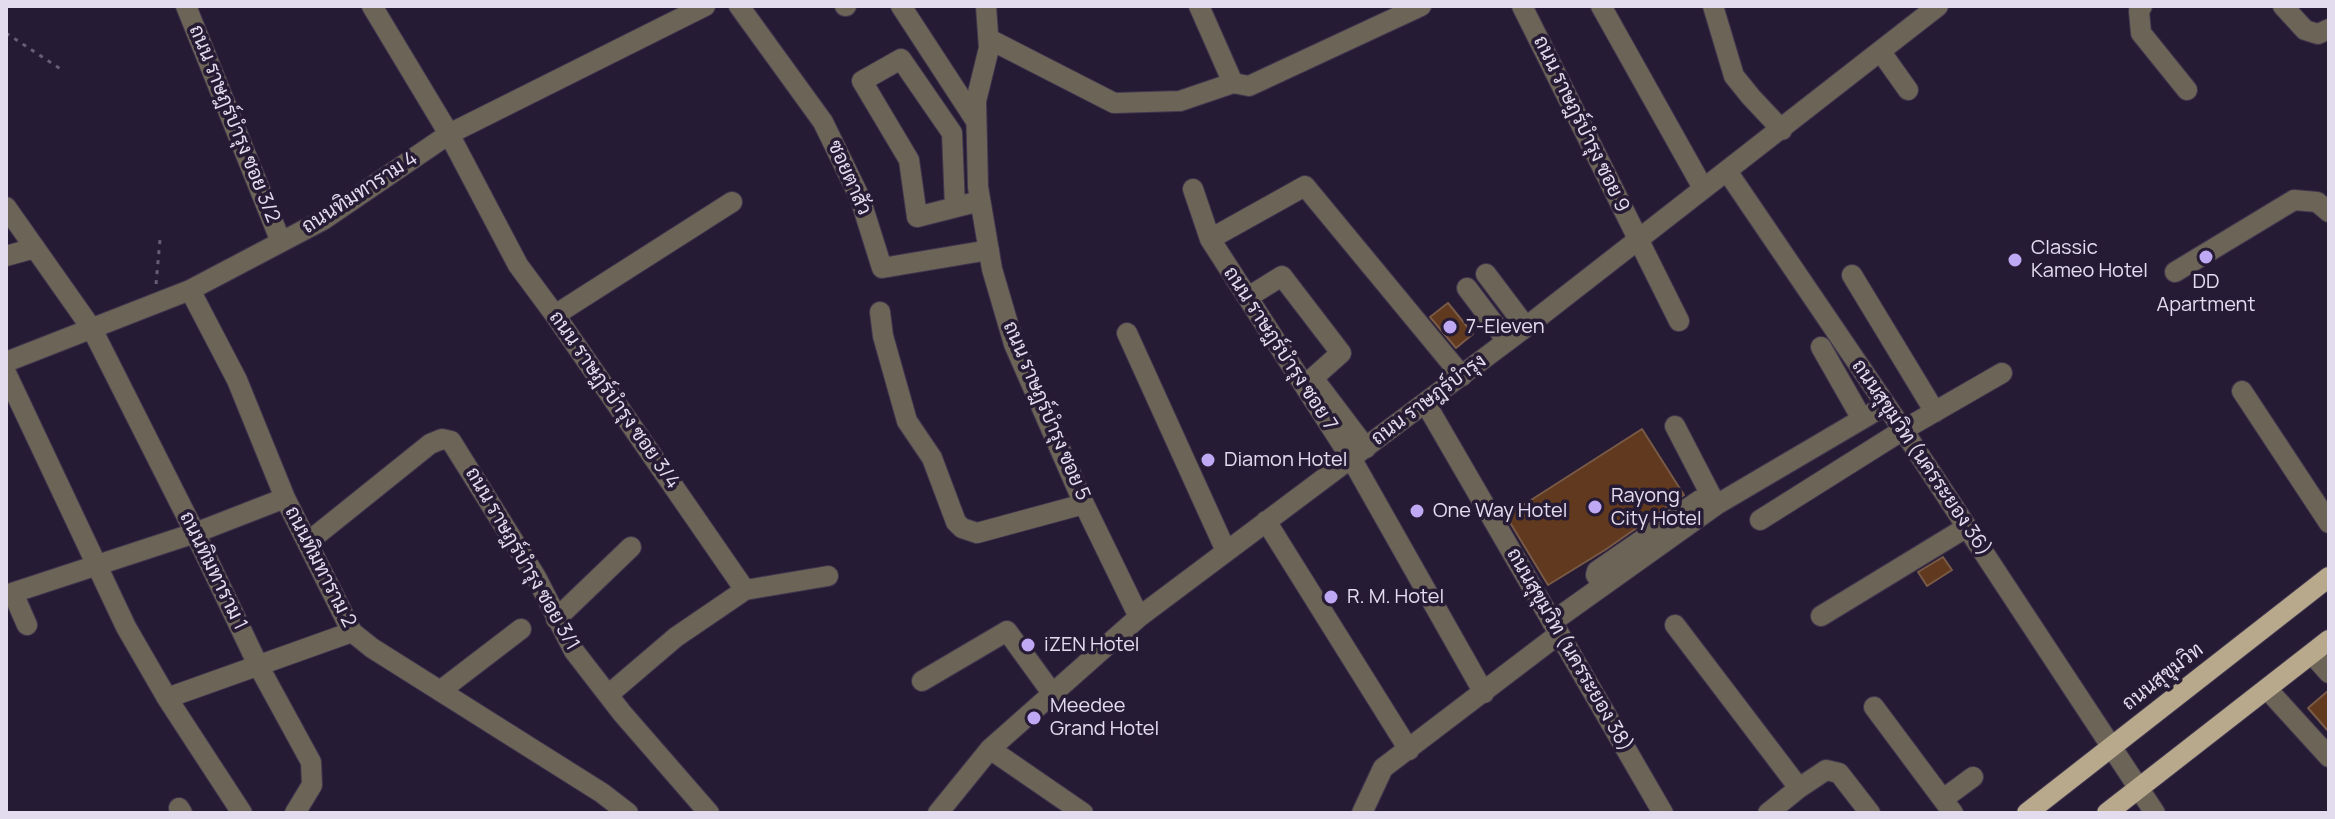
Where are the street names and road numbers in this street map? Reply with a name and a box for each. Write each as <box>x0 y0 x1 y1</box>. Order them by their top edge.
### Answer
street label: ถนน ราษฎร์บำรุง ซอย 3/2 <box>183 22 285 226</box>
street label: ถนน ราษฎร์บำรุง ซอย 9 <box>1528 32 1634 216</box>
street label: ซอยตาสัว <box>822 137 876 219</box>
street label: ถนนทิมทาราม 4 <box>298 147 422 239</box>
street label: ถนน ราษฎร์บำรุง ซอย 7 <box>1218 262 1342 436</box>
street label: ถนน ราษฎร์บำรุง ซอย 3/4 <box>544 307 684 493</box>
street label: ถนน ราษฎร์บำรุง ซอย 5 <box>997 318 1095 504</box>
street label: ถนน ราษฎร์บำรุง <box>1367 349 1491 451</box>
street label: ถนนสุขุมวิท (นครระยอง 36) <box>1846 355 1996 561</box>
street label: ถนน ราษฎร์บำรุง ซอย 3/1 <box>460 463 584 655</box>
street label: ถนนทิมทาราม 2 <box>279 503 361 631</box>
street label: ถนนทิมทาราม 1 <box>174 508 252 634</box>
street label: ถนนสุขุมวิท (นครระยอง 38) <box>1501 544 1637 756</box>
street label: ถนนสุขุมวิท <box>2118 638 2208 716</box>

